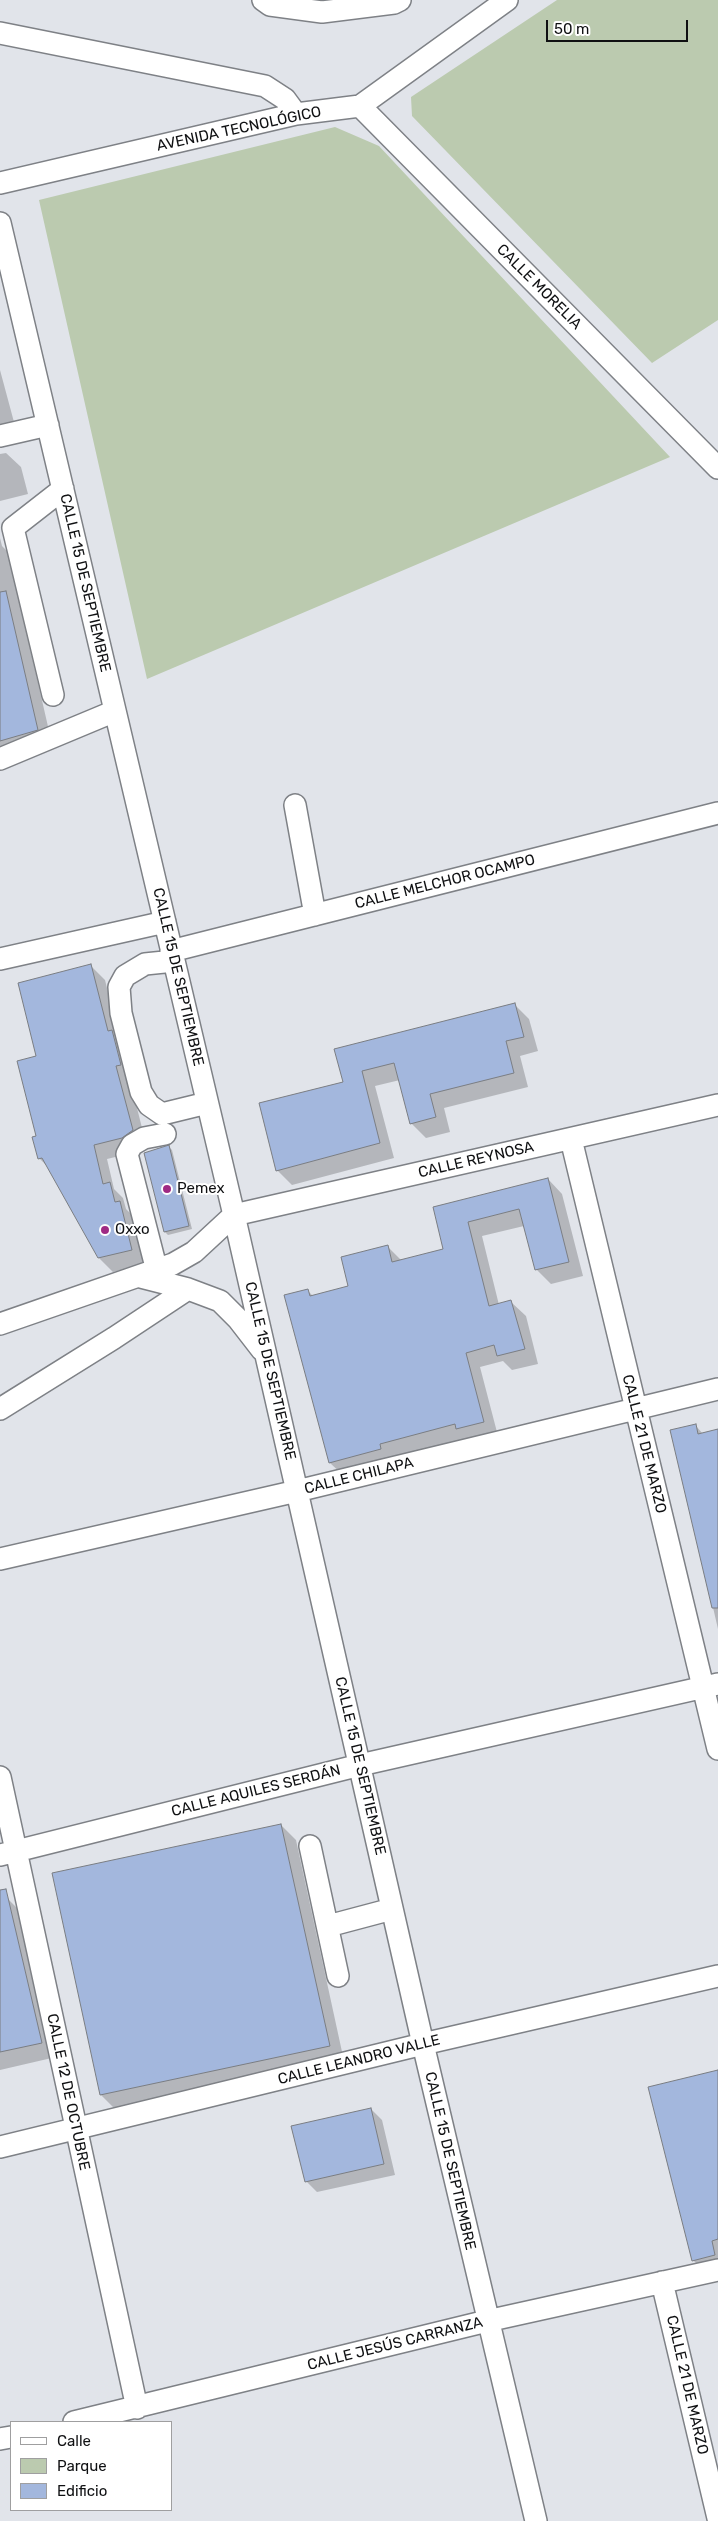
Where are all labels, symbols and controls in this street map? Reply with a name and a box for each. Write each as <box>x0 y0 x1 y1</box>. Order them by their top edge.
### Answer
scale bar <box>548 10 690 42</box>
text: 50 m <box>554 20 589 38</box>
street label: AVENIDA TECNOLÓGICO <box>155 103 323 155</box>
street label: CALLE MORELIA <box>493 241 585 333</box>
street label: CALLE 15 DE SEPTIEMBRE <box>56 492 114 674</box>
street label: CALLE MELCHOR OCAMPO <box>353 851 537 913</box>
street label: CALLE 15 DE SEPTIEMBRE <box>149 886 207 1068</box>
street label: CALLE REYNOSA <box>416 1138 536 1182</box>
place label: Pemex <box>177 1180 225 1198</box>
marker: Pemex <box>161 1183 173 1195</box>
place label: Oxxo <box>115 1221 150 1239</box>
marker: Oxxo <box>99 1224 111 1236</box>
street label: CALLE 15 DE SEPTIEMBRE <box>241 1280 299 1462</box>
street label: CALLE 21 DE MARZO <box>618 1373 670 1515</box>
street label: CALLE CHILAPA <box>303 1454 415 1498</box>
street label: CALLE 15 DE SEPTIEMBRE <box>331 1675 389 1857</box>
street label: CALLE AQUILES SERDÁN <box>170 1761 342 1821</box>
street label: CALLE 12 DE OCTUBRE <box>43 2012 93 2172</box>
street label: CALLE LEANDRO VALLE <box>276 2031 442 2089</box>
street label: CALLE 15 DE SEPTIEMBRE <box>421 2070 479 2252</box>
street label: CALLE JESÚS CARRANZA <box>305 2313 485 2375</box>
street label: CALLE 21 DE MARZO <box>662 2314 712 2456</box>
legend <box>10 2421 172 2511</box>
text: Calle <box>57 2432 91 2450</box>
text: Parque <box>57 2457 107 2475</box>
text: Edificio <box>57 2482 107 2500</box>

